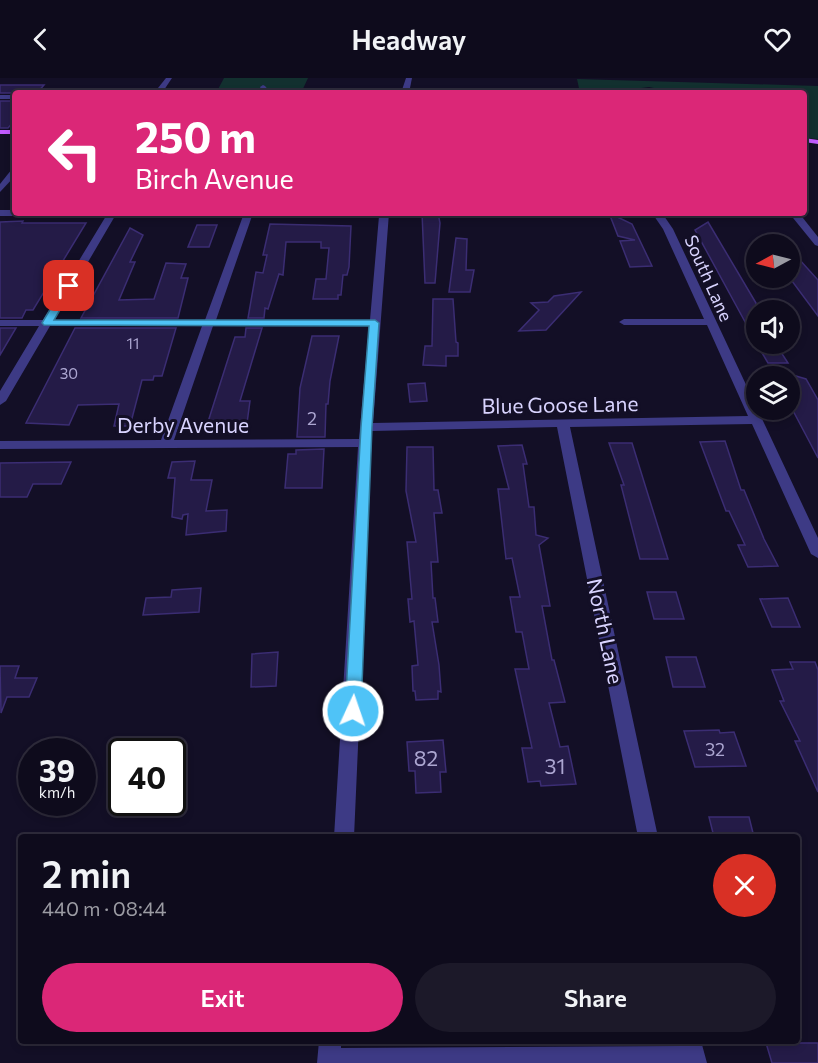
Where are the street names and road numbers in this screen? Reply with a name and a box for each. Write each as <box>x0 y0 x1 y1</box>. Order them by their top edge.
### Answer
street label: South Lane <box>680 231 738 325</box>
street label: Blue Goose Lane <box>481 390 639 418</box>
street label: Derby Avenue <box>117 412 249 437</box>
street label: North Lane <box>583 576 629 686</box>

